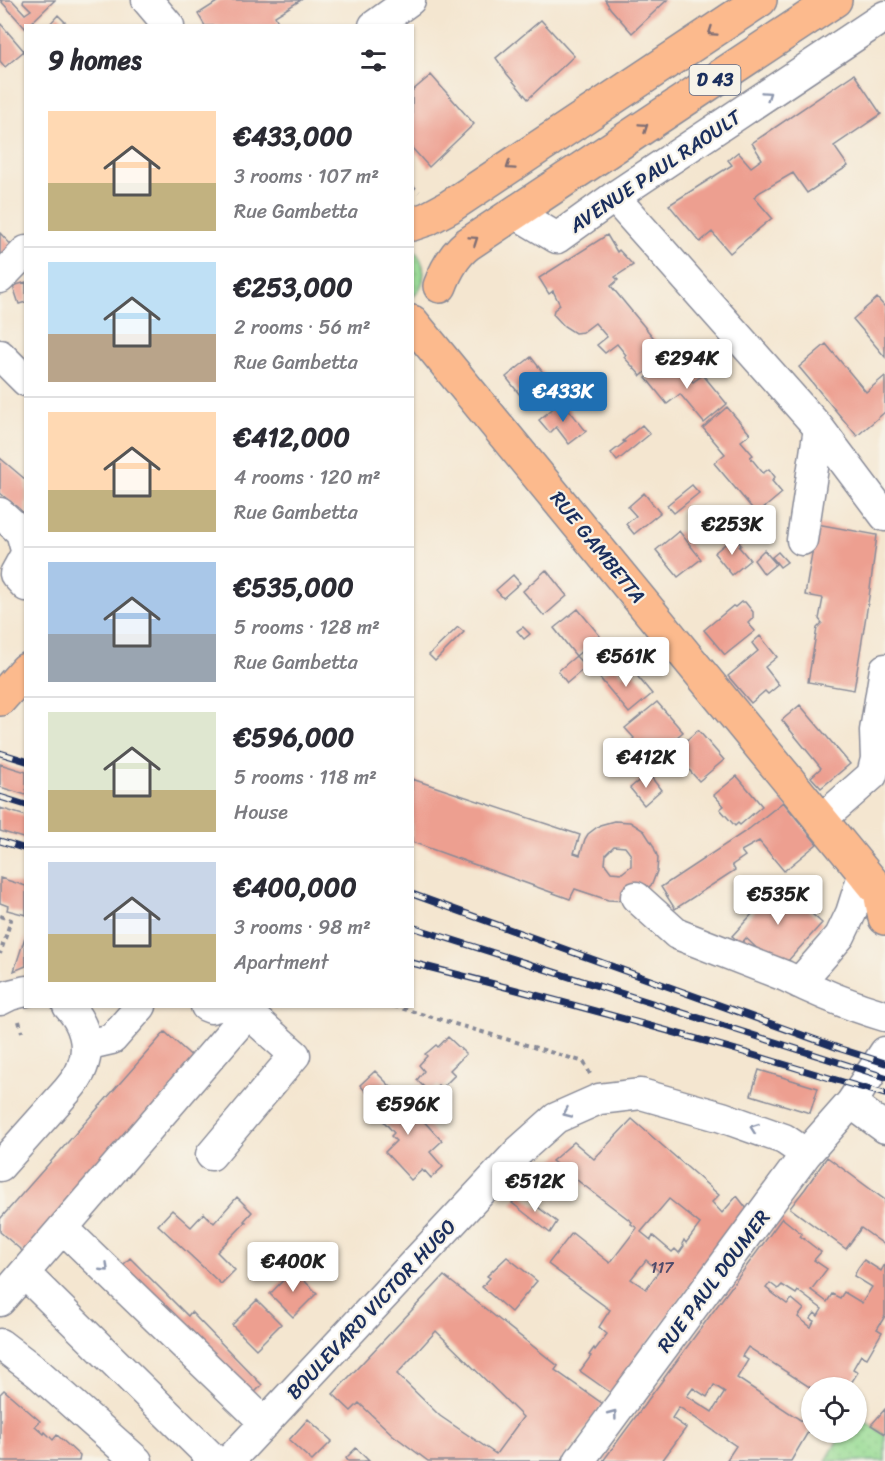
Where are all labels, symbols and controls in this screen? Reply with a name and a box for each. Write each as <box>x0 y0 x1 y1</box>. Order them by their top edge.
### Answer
one-way arrow <box>707 25 718 36</box>
text: 9 homes <box>48 37 142 83</box>
icon: filters <box>357 44 390 77</box>
road number: D 43 <box>690 65 740 95</box>
one-way arrow <box>760 91 771 102</box>
street label: AVENUE PAUL RAOULT <box>561 99 750 243</box>
text: €433,000 <box>234 113 352 159</box>
one-way arrow <box>638 123 649 134</box>
icon: home <box>96 135 168 207</box>
text: 3 rooms · 107 m² <box>234 159 379 194</box>
one-way arrow <box>505 159 516 170</box>
text: Rue Gambetta <box>234 194 358 229</box>
one-way arrow <box>468 236 479 247</box>
text: €253,000 <box>234 264 353 310</box>
icon: home <box>96 286 168 358</box>
text: 2 rooms · 56 m² <box>234 310 371 345</box>
pin: €294K <box>645 339 729 390</box>
text: €294K <box>656 341 718 376</box>
text: Rue Gambetta <box>234 345 358 380</box>
pin: €433K <box>521 372 605 423</box>
text: €433K <box>533 374 593 409</box>
text: €412,000 <box>234 414 350 460</box>
icon: home <box>96 436 168 508</box>
text: 4 rooms · 120 m² <box>234 460 381 495</box>
street label: RUE GAMBETTA <box>541 483 654 612</box>
text: Rue Gambetta <box>234 495 358 530</box>
pin: €253K <box>690 505 774 556</box>
text: €253K <box>702 507 762 542</box>
text: €535,000 <box>234 564 354 610</box>
icon: home <box>96 586 168 658</box>
text: 5 rooms · 128 m² <box>234 610 380 645</box>
pin: €561K <box>584 637 668 688</box>
text: €561K <box>597 639 655 674</box>
text: Rue Gambetta <box>234 645 358 680</box>
text: €596,000 <box>234 714 354 760</box>
icon: home <box>96 736 168 808</box>
pin: €412K <box>604 738 688 789</box>
text: €412K <box>617 740 675 775</box>
text: 5 rooms · 118 m² <box>234 760 377 795</box>
text: House <box>234 795 288 830</box>
text: €400,000 <box>234 864 357 910</box>
pin: €535K <box>736 875 820 926</box>
text: €535K <box>748 877 808 912</box>
icon: home <box>96 886 168 958</box>
text: 3 rooms · 98 m² <box>234 910 371 945</box>
text: Apartment <box>234 945 328 980</box>
pin: €596K <box>366 1085 450 1136</box>
text: €596K <box>377 1087 439 1122</box>
one-way arrow <box>563 1106 574 1118</box>
one-way arrow <box>749 1123 760 1136</box>
pin: €512K <box>493 1162 577 1213</box>
text: €512K <box>506 1164 564 1199</box>
street label: RUE PAUL DOUMER <box>648 1202 779 1360</box>
street label: BOULEVARD VICTOR HUGO <box>278 1211 465 1408</box>
pin: €400K <box>251 1242 335 1293</box>
text: €400K <box>261 1244 325 1279</box>
house number: 117 <box>651 1253 674 1282</box>
one-way arrow <box>98 1261 109 1272</box>
map controls <box>801 1377 867 1443</box>
button: locate <box>801 1377 867 1443</box>
one-way arrow <box>606 1410 617 1421</box>

